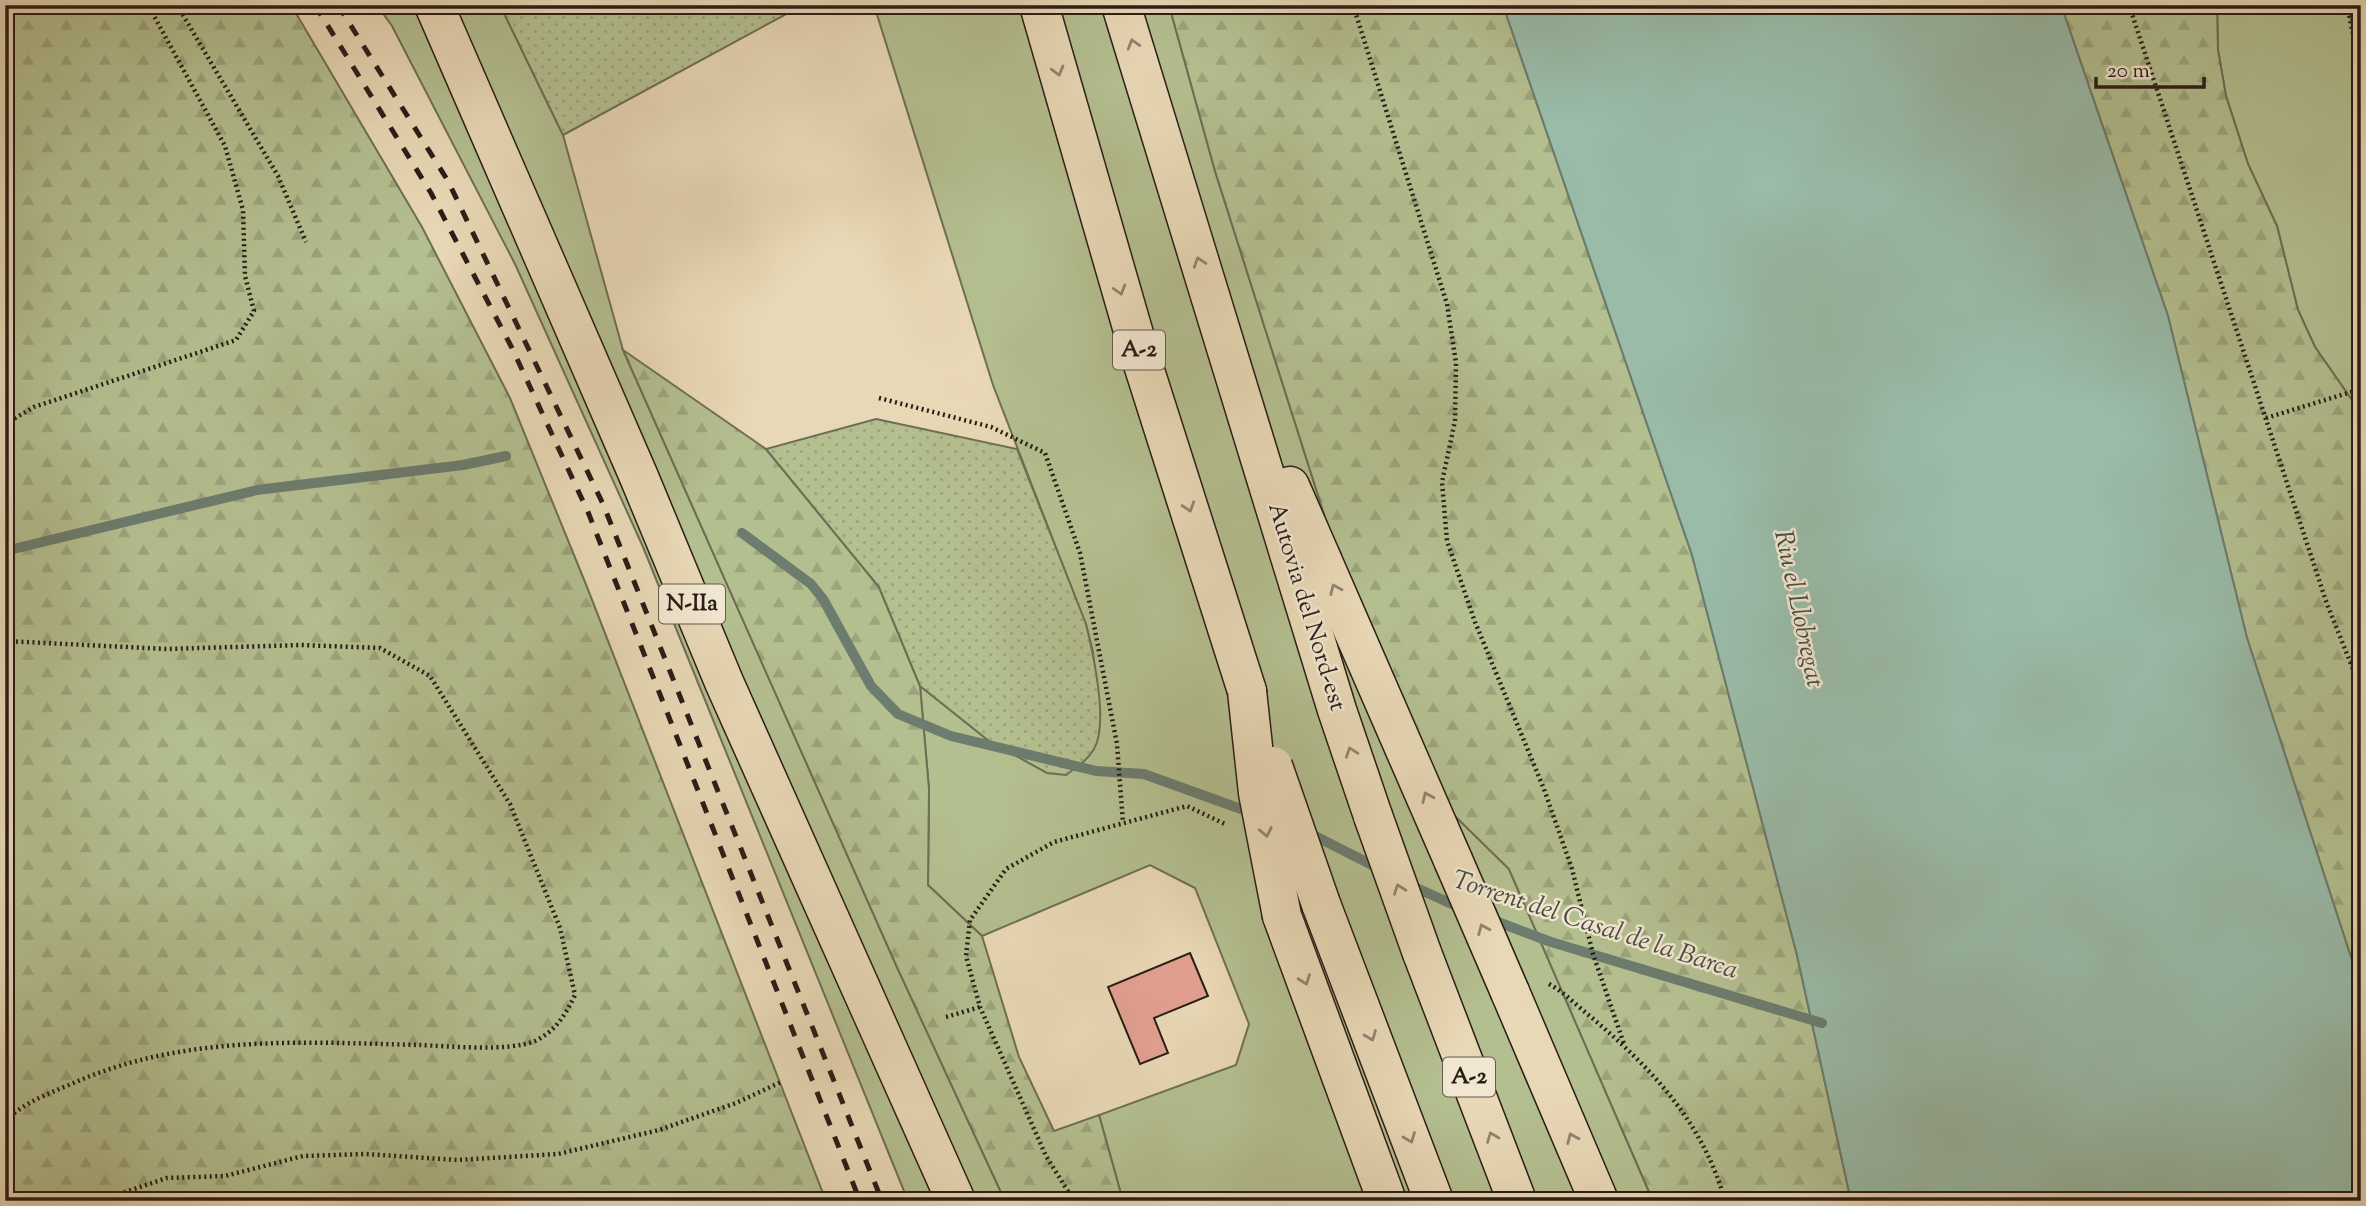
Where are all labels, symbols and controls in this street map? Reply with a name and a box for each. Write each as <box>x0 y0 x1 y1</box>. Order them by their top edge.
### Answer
one-way arrow <box>1126 39 1141 51</box>
scale bar <box>2096 46 2205 90</box>
text: 20 m <box>2107 57 2150 87</box>
one-way arrow <box>1049 65 1064 77</box>
one-way arrow <box>1193 256 1208 268</box>
one-way arrow <box>1112 283 1127 295</box>
road number: A-2 <box>1113 330 1165 370</box>
street label: Autovia del Nord-est <box>1258 499 1354 715</box>
one-way arrow <box>1180 500 1195 512</box>
water label: Riu el Llobregat <box>1763 527 1833 691</box>
one-way arrow <box>1329 583 1343 596</box>
road number: N-IIa <box>659 584 725 624</box>
one-way arrow <box>1345 746 1359 758</box>
one-way arrow <box>1421 792 1435 804</box>
one-way arrow <box>1257 826 1272 838</box>
water label: Torrent del Casal de la Barca <box>1447 862 1743 990</box>
one-way arrow <box>1393 883 1407 895</box>
one-way arrow <box>1477 924 1491 937</box>
one-way arrow <box>1297 974 1311 986</box>
one-way arrow <box>1363 1030 1377 1042</box>
road number: A-2 <box>1443 1058 1495 1096</box>
one-way arrow <box>1402 1131 1416 1143</box>
one-way arrow <box>1487 1132 1501 1144</box>
one-way arrow <box>1566 1133 1580 1145</box>

